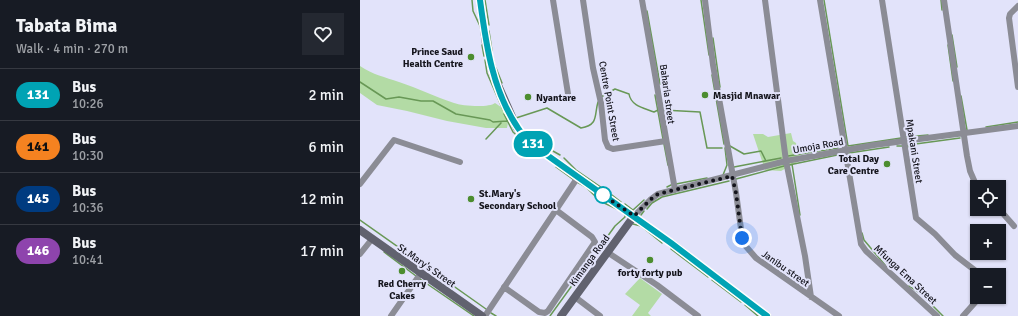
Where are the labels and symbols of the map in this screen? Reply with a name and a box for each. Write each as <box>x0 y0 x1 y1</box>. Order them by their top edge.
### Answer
place label: Prince Saud Health Centre <box>403 46 464 70</box>
marker: Prince Saud Health Centre <box>466 52 476 62</box>
street label: Centre Point Street <box>596 60 622 143</box>
street label: Baharia street <box>657 63 677 125</box>
marker: Masjid Mnawar <box>700 90 710 100</box>
place label: Masjid Mnawar <box>713 90 780 102</box>
marker: Nyantare <box>523 92 533 102</box>
place label: Nyantare <box>536 92 576 104</box>
street label: Mpakani Street <box>903 118 925 185</box>
line badge: 131 <box>510 131 556 157</box>
street label: Umoja Road <box>792 136 844 156</box>
place label: Total Day Care Centre <box>828 153 879 177</box>
marker: Total Day Care Centre <box>882 159 892 169</box>
unlabelled marker <box>594 186 612 204</box>
place label: St.Mary's Secondary School <box>479 188 556 212</box>
marker: St.Mary's Secondary School <box>466 194 476 204</box>
your location <box>732 228 752 248</box>
street label: Kimanga Road <box>567 232 613 289</box>
street label: St.Mary's Street <box>395 241 458 291</box>
street label: Mfunga Ema Street <box>871 242 940 307</box>
street label: Janibu street <box>759 248 812 290</box>
marker: forty forty pub <box>645 255 655 265</box>
marker: Red Cherry Cakes <box>397 266 407 276</box>
place label: forty forty pub <box>617 267 683 279</box>
place label: Red Cherry Cakes <box>378 278 426 302</box>

